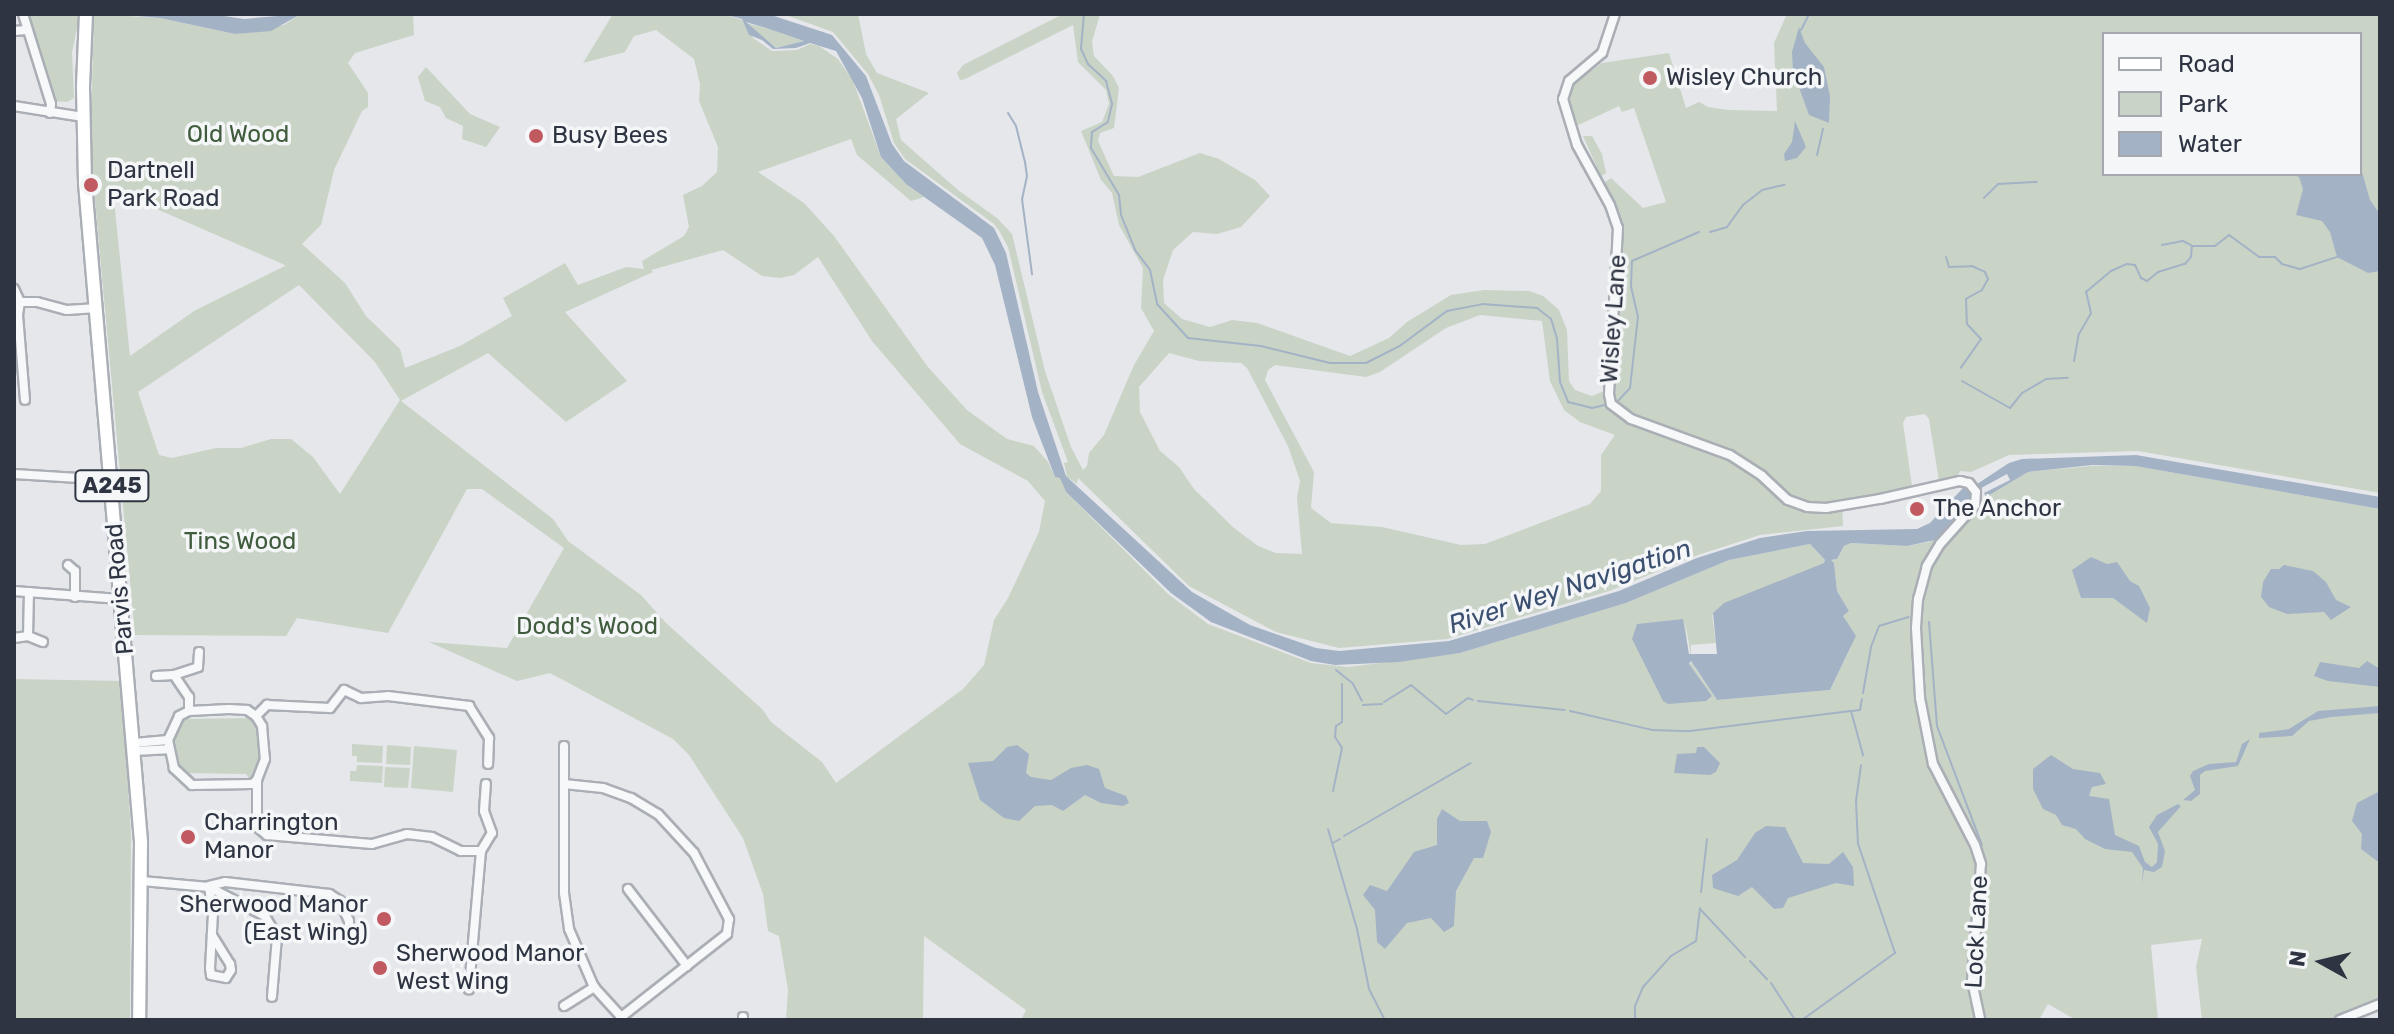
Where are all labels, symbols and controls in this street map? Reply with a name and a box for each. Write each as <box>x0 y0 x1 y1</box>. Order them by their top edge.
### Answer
legend <box>2102 32 2362 176</box>
text: Road <box>2178 50 2235 78</box>
place label: Wisley Church <box>1666 64 1823 92</box>
marker: Wisley Church <box>1641 69 1659 87</box>
text: Park <box>2178 90 2228 118</box>
park label: Old Wood <box>187 121 289 149</box>
place label: Busy Bees <box>552 122 669 150</box>
marker: Busy Bees <box>527 127 545 145</box>
text: Water <box>2178 130 2242 158</box>
place label: Dartnell Park Road <box>107 157 220 213</box>
marker: Dartnell Park Road <box>82 176 100 194</box>
street label: Wisley Lane <box>1595 253 1633 385</box>
road number: A245 <box>74 468 150 504</box>
place label: The Anchor <box>1933 495 2062 523</box>
marker: The Anchor <box>1908 500 1926 518</box>
street label: Parvis Road <box>100 522 140 656</box>
park label: Tins Wood <box>184 528 296 556</box>
water label: River Wey Navigation <box>1444 533 1696 641</box>
park label: Dodd's Wood <box>516 613 658 641</box>
place label: Charrington Manor <box>204 809 338 865</box>
marker: Charrington Manor <box>179 828 197 846</box>
street label: Lock Lane <box>1960 875 1994 989</box>
place label: Sherwood Manor (East Wing) <box>180 891 368 947</box>
marker: Sherwood Manor (East Wing) <box>375 910 393 928</box>
north arrow <box>2282 922 2362 1002</box>
place label: Sherwood Manor West Wing <box>396 940 584 996</box>
text: N <box>2283 949 2312 968</box>
marker: Sherwood Manor West Wing <box>371 959 389 977</box>

